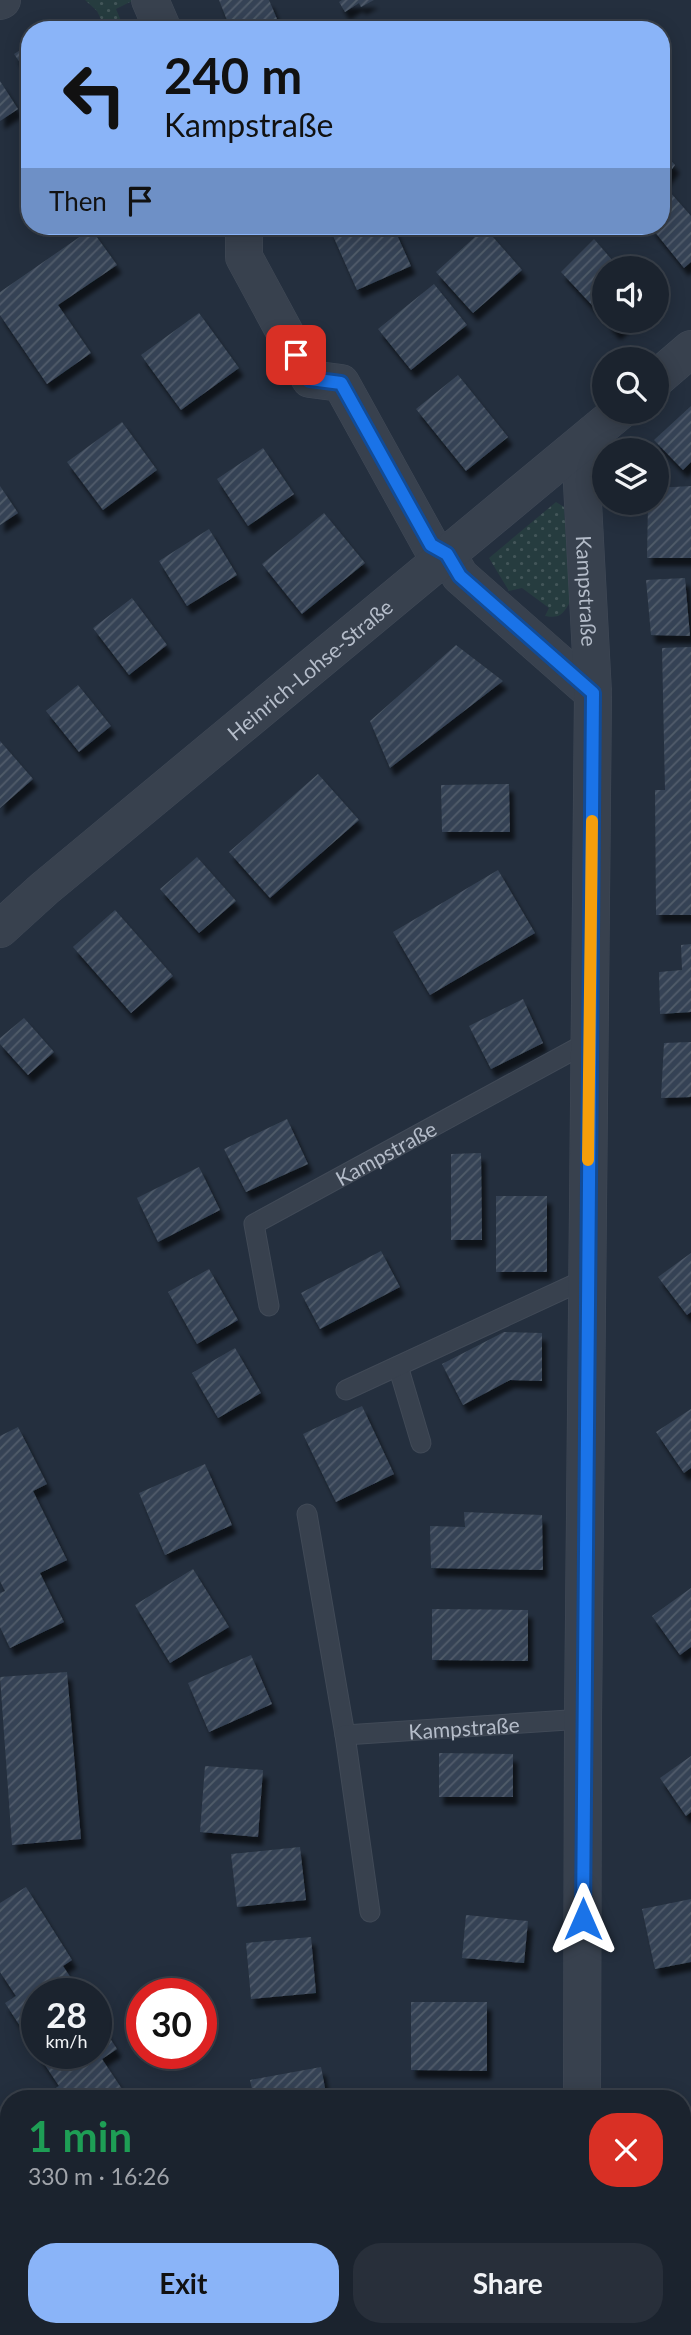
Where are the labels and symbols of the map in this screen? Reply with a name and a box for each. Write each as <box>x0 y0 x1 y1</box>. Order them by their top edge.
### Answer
pin <box>266 325 326 385</box>
street label: Kampstraße <box>572 535 603 647</box>
street label: Heinrich-Lohse-Straße <box>221 593 397 745</box>
street label: Kampstraße <box>331 1115 440 1190</box>
street label: Kampstraße <box>408 1711 520 1743</box>
position arrow <box>546 1882 620 1956</box>
speed limit sign: 30 <box>126 1978 217 2069</box>

